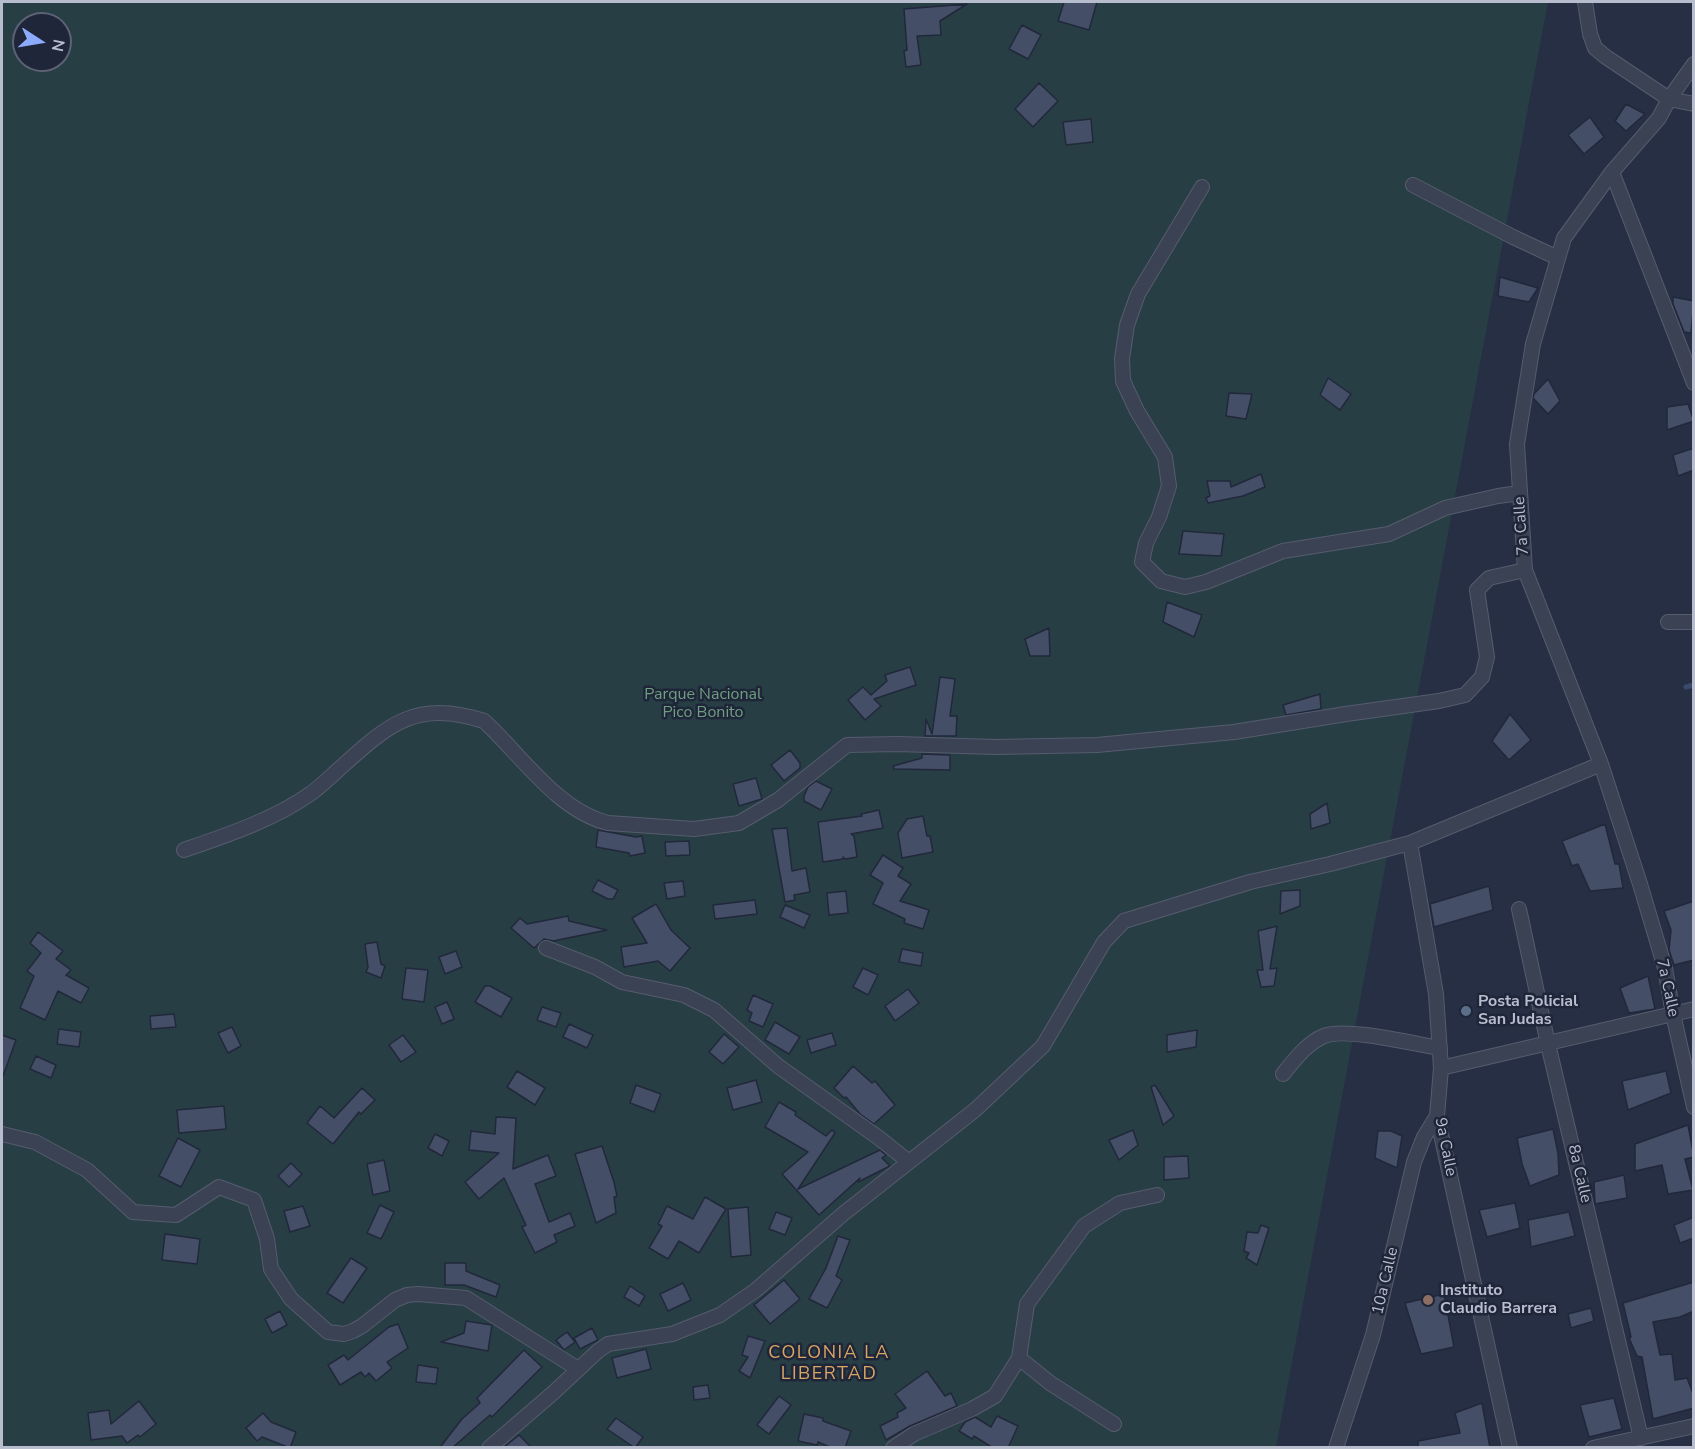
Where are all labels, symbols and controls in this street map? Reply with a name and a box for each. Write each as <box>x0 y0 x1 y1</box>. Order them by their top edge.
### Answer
north arrow <box>12 12 72 72</box>
text: N <box>46 37 70 53</box>
street label: 7a Calle <box>1510 496 1534 556</box>
park label: Parque Nacional Pico Bonito <box>644 685 762 723</box>
street label: 7a Calle <box>1651 957 1683 1019</box>
place label: Posta Policial San Judas <box>1478 992 1578 1030</box>
marker: Posta Policial San Judas <box>1459 1004 1473 1018</box>
street label: 9a Calle <box>1430 1116 1460 1178</box>
street label: 8a Calle <box>1563 1143 1595 1205</box>
street label: 10a Calle <box>1369 1245 1403 1317</box>
place label: Instituto Claudio Barrera <box>1440 1281 1557 1319</box>
marker: Instituto Claudio Barrera <box>1421 1293 1435 1307</box>
district label: COLONIA LA LIBERTAD <box>768 1343 890 1386</box>

